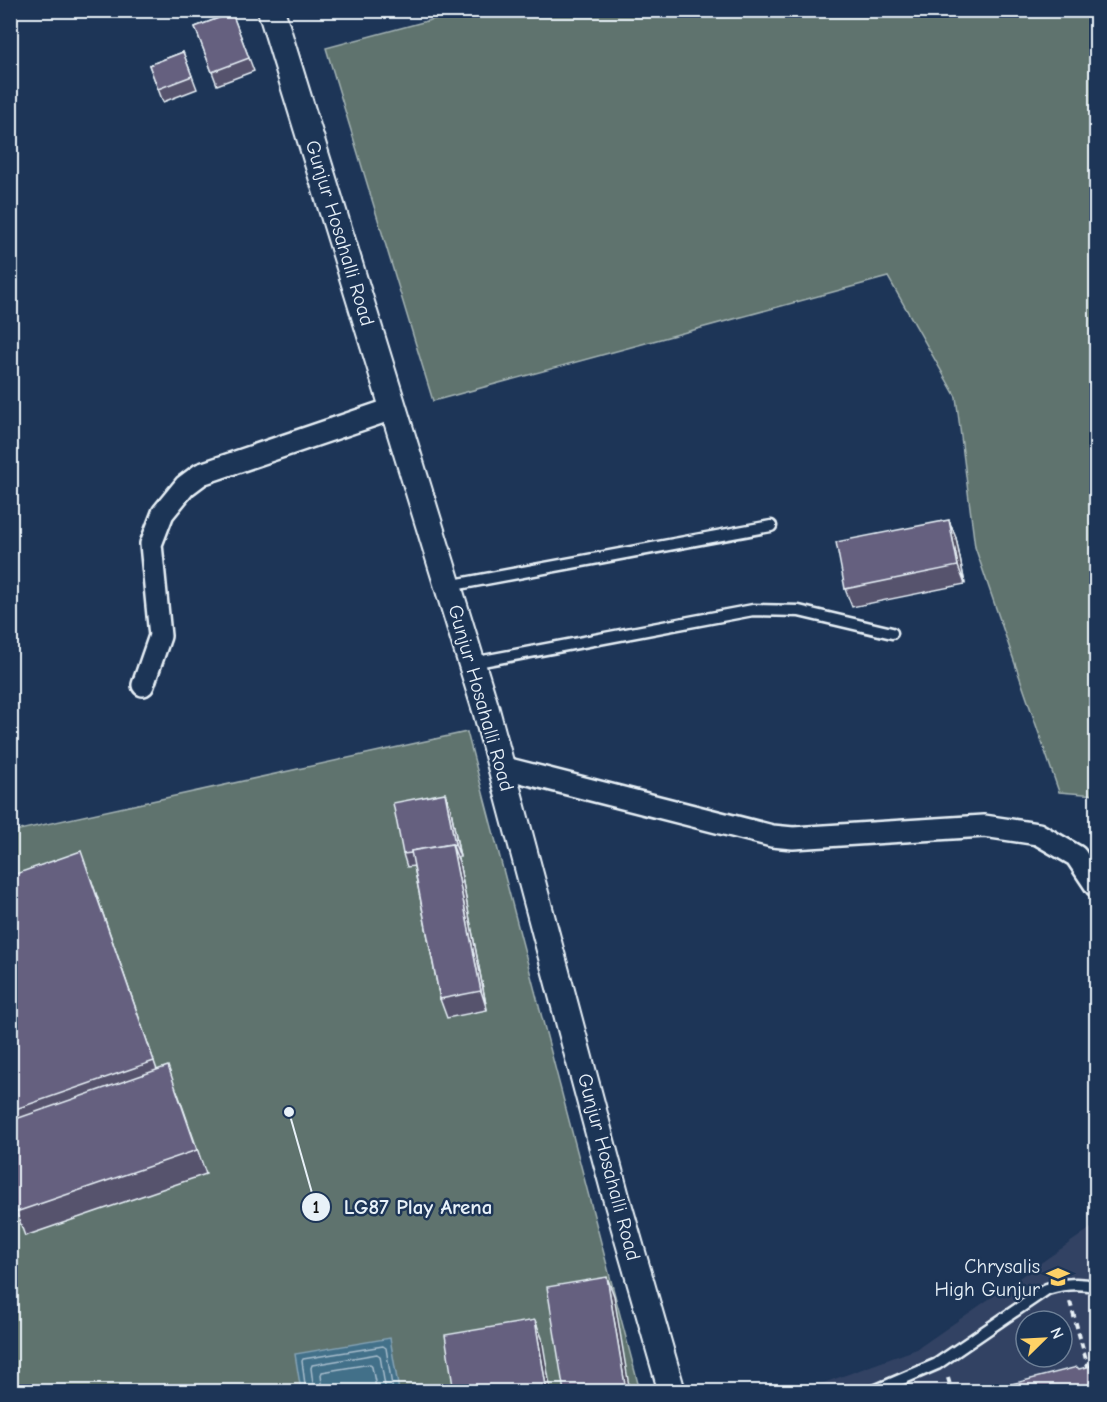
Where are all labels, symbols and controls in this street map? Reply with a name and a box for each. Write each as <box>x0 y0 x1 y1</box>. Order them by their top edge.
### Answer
street label: Gunjur Hosahalli Road <box>301 137 379 329</box>
street label: Gunjur Hosahalli Road <box>443 602 519 794</box>
street label: Gunjur Hosahalli Road <box>573 1071 645 1263</box>
callout: LG87 Play Arena <box>301 1187 504 1226</box>
text: LG87 Play Arena <box>344 1195 492 1219</box>
text: 1 <box>312 1197 320 1218</box>
place label: Chrysalis High Gunjur <box>935 1255 1040 1301</box>
school or university icon: Chrysalis High Gunjur <box>1045 1264 1071 1290</box>
north arrow <box>1014 1309 1074 1369</box>
text: N <box>1046 1325 1067 1342</box>

